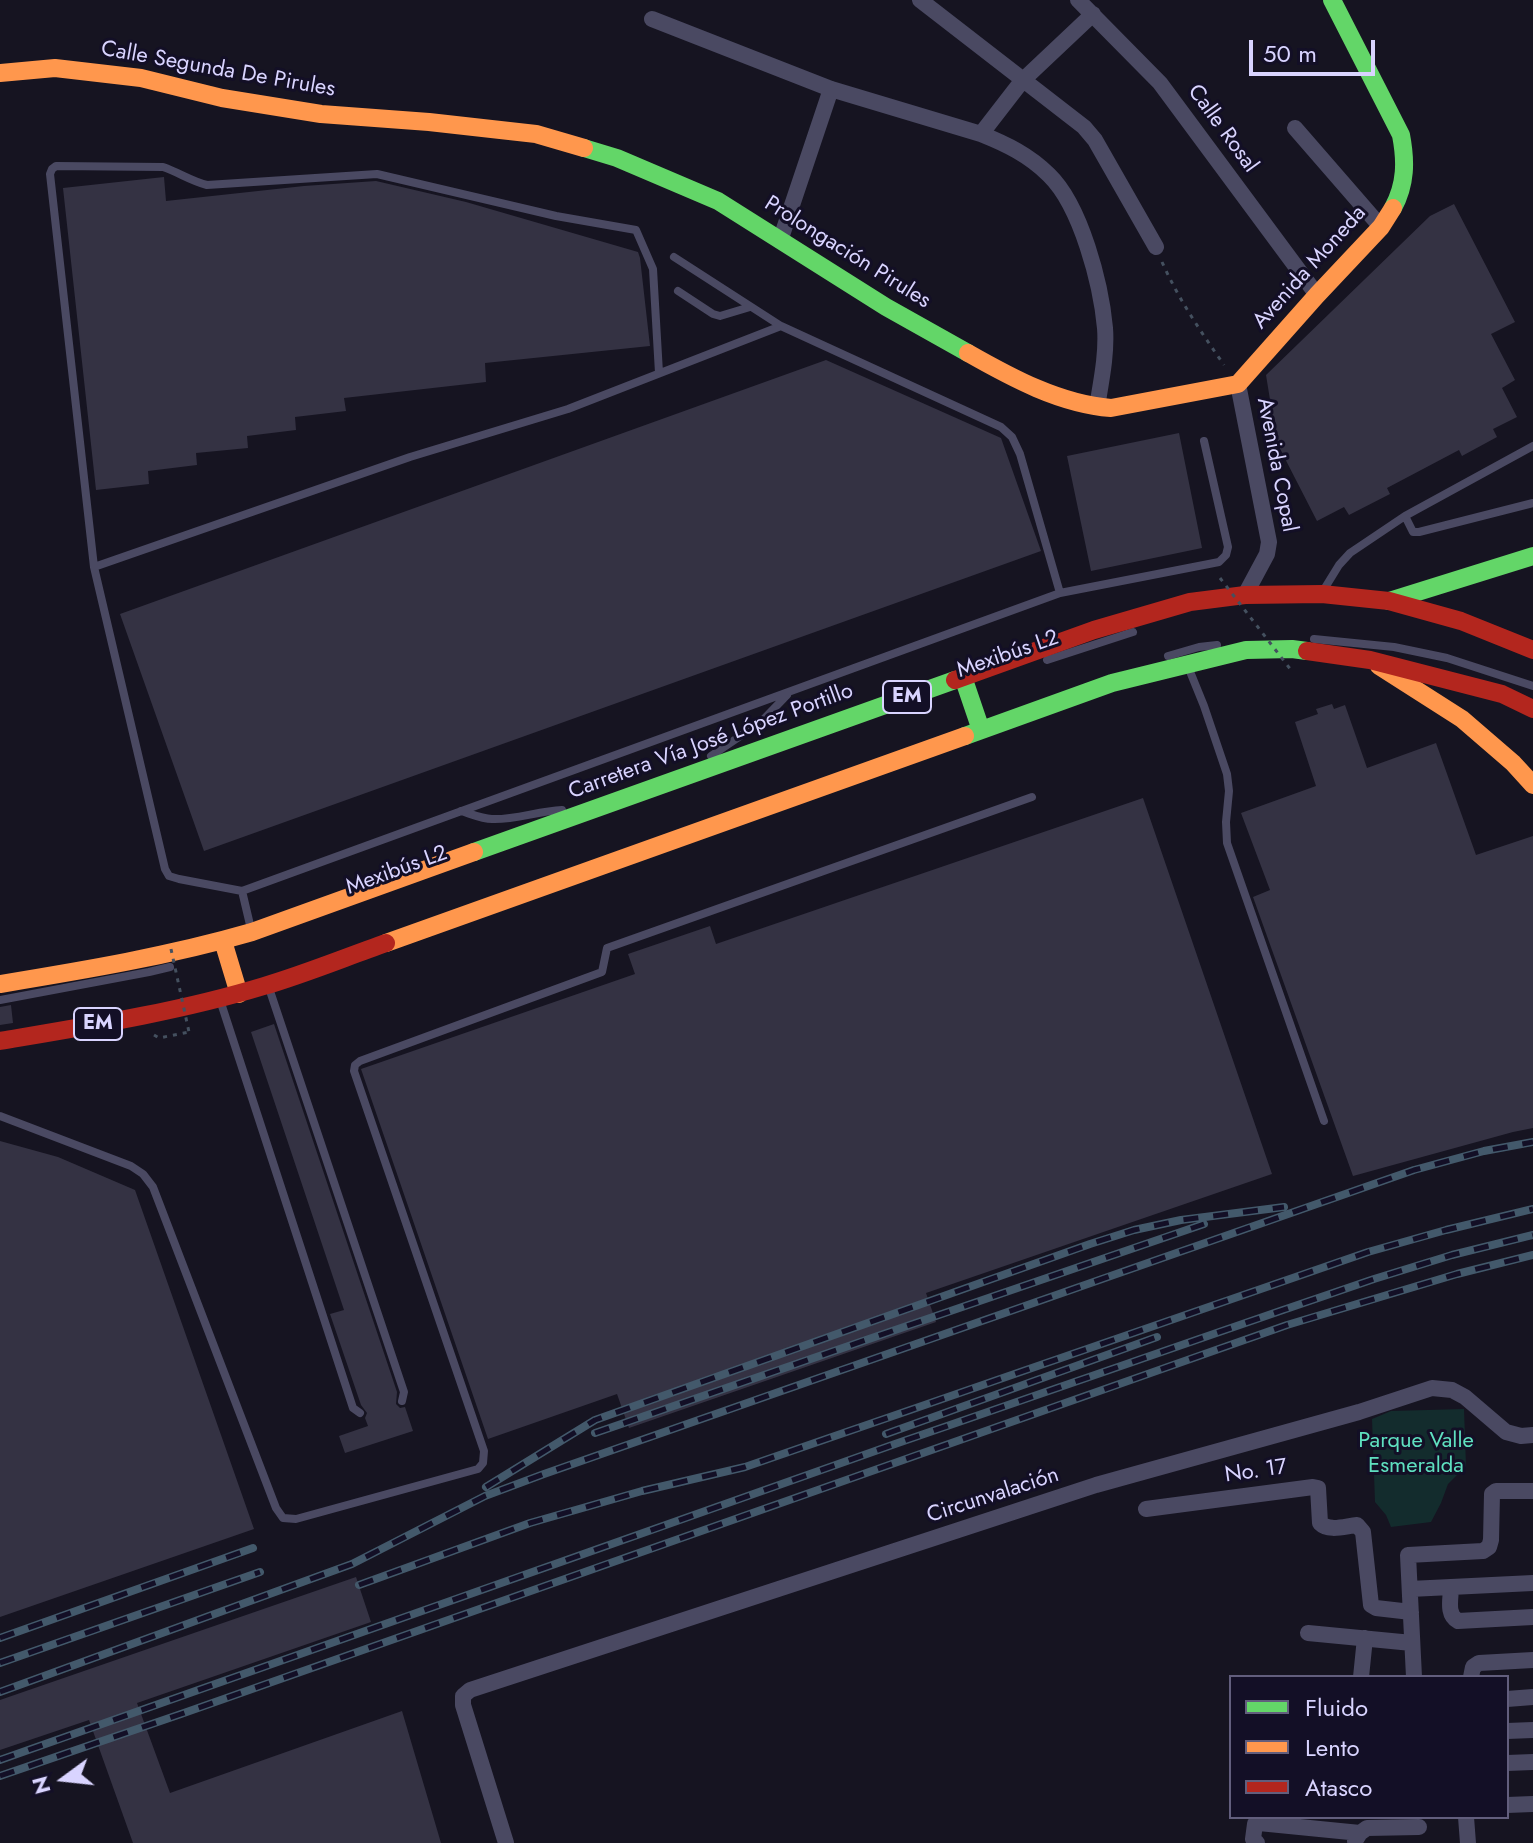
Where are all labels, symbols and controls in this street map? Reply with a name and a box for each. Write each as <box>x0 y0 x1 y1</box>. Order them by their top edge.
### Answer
scale bar <box>1253 24 1379 74</box>
street label: Calle Segunda De Pirules <box>99 36 337 104</box>
text: 50 m <box>1263 36 1317 71</box>
street label: Calle Rosal <box>1181 80 1263 178</box>
street label: Prolongación Pirules <box>759 191 935 315</box>
street label: Avenida Moneda <box>1248 201 1372 335</box>
street label: Avenida Copal <box>1250 396 1302 534</box>
street label: Mexibús L2 <box>954 625 1062 685</box>
street label: Carretera Vía José López Portillo <box>565 678 857 806</box>
road number: EM <box>883 681 931 713</box>
street label: Mexibús L2 <box>343 841 451 901</box>
road number: EM <box>74 1008 122 1040</box>
park label: Parque Valle Esmeralda <box>1358 1429 1474 1480</box>
street label: No. 17 <box>1223 1455 1289 1489</box>
street label: Circunvalación <box>924 1462 1062 1530</box>
legend <box>1229 1675 1509 1819</box>
text: Fluido <box>1305 1690 1368 1725</box>
text: Lento <box>1305 1730 1360 1765</box>
north arrow <box>24 1739 104 1819</box>
text: Atasco <box>1305 1770 1372 1805</box>
text: N <box>23 1773 59 1798</box>

